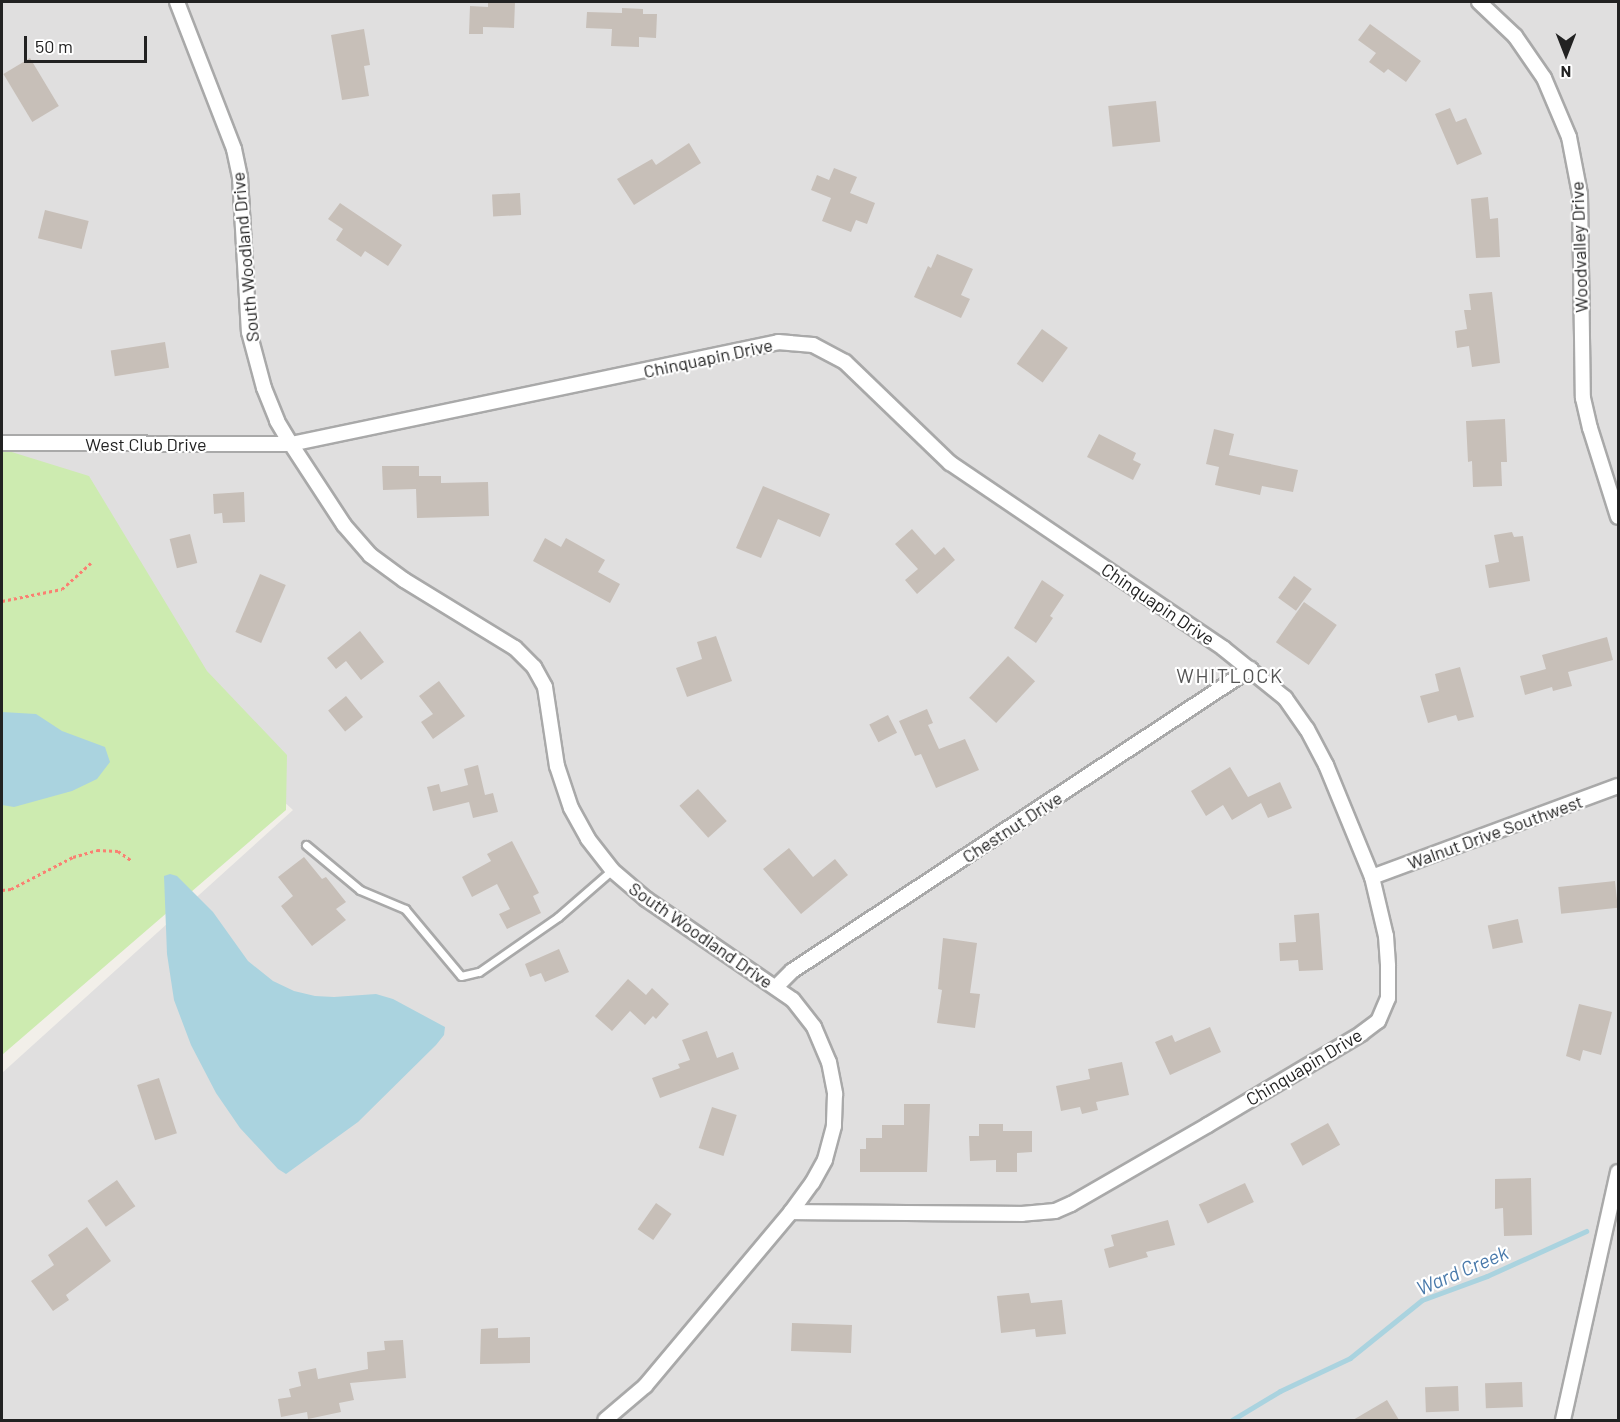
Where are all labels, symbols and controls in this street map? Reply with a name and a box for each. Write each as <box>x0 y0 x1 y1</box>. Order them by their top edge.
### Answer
scale bar <box>27 24 150 62</box>
north arrow <box>1536 24 1596 84</box>
text: 50 m <box>35 35 73 57</box>
text: N <box>1561 63 1571 82</box>
street label: South Woodland Drive <box>227 171 263 343</box>
street label: Woodvalley Drive <box>1566 181 1592 313</box>
street label: Chinquapin Drive <box>641 334 775 382</box>
street label: West Club Drive <box>85 433 207 455</box>
street label: Chinquapin Drive <box>1097 558 1219 650</box>
district label: WHITLOCK <box>1176 663 1284 687</box>
street label: Chestnut Drive <box>958 787 1066 867</box>
street label: Walnut Drive Southwest <box>1404 790 1586 874</box>
street label: South Woodland Drive <box>625 877 777 993</box>
street label: Chinquapin Drive <box>1242 1024 1366 1110</box>
water label: Ward Creek <box>1413 1240 1511 1300</box>

